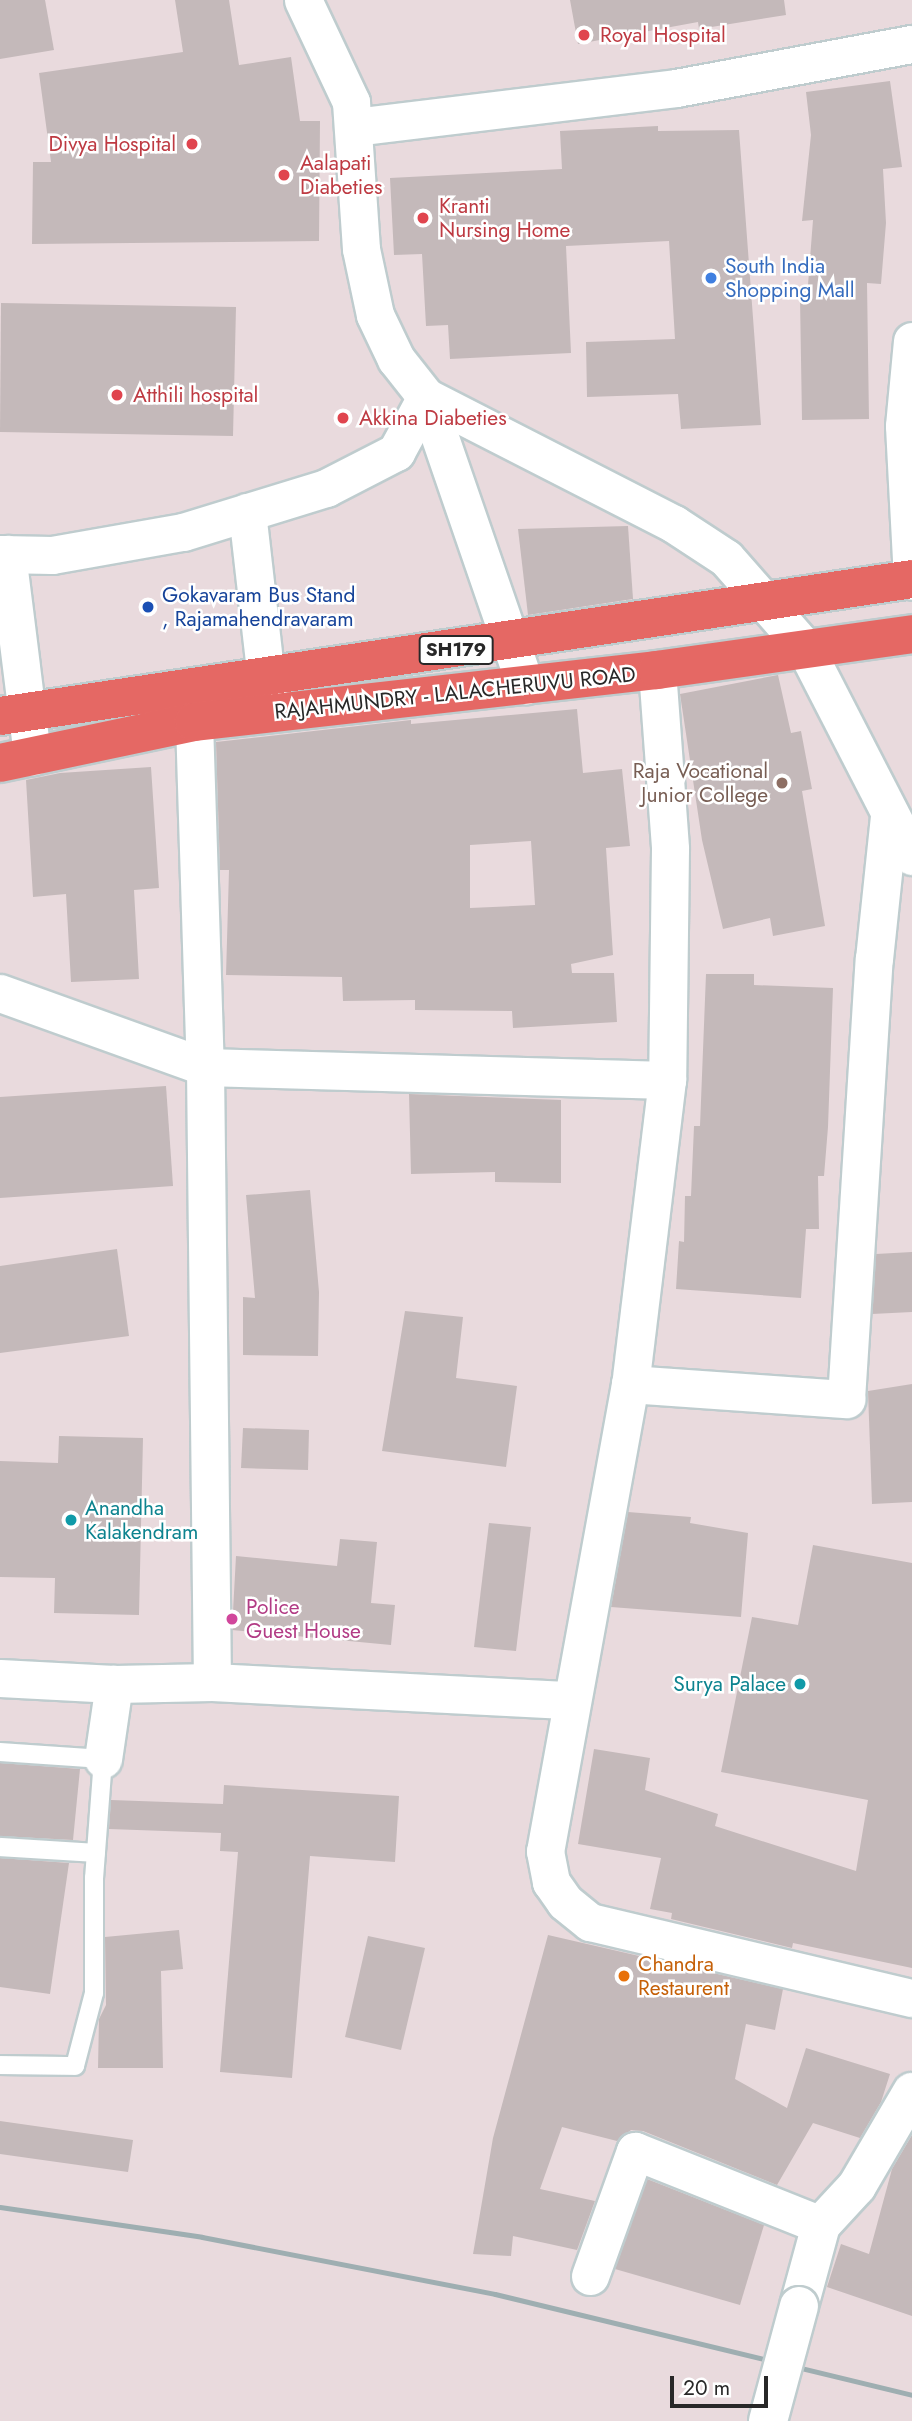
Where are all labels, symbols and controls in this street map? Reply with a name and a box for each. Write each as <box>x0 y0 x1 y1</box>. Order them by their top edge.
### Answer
place label: Royal Hospital <box>600 22 726 48</box>
marker: Royal Hospital <box>574 25 594 45</box>
place label: Divya Hospital <box>48 131 176 157</box>
marker: Divya Hospital <box>182 134 202 154</box>
place label: Aalapati Diabeties <box>300 150 382 200</box>
marker: Aalapati Diabeties <box>274 165 294 185</box>
place label: Kranti Nursing Home <box>439 193 570 243</box>
marker: Kranti Nursing Home <box>413 208 433 228</box>
place label: South India Shopping Mall <box>725 253 854 303</box>
marker: South India Shopping Mall <box>703 270 719 286</box>
place label: Atthili hospital <box>133 382 258 408</box>
marker: Atthili hospital <box>107 385 127 405</box>
place label: Akkina Diabeties <box>359 405 507 431</box>
marker: Akkina Diabeties <box>333 408 353 428</box>
place label: Gokavaram Bus Stand , Rajamahendravaram <box>162 582 355 632</box>
marker: Gokavaram Bus Stand , Rajamahendravaram <box>140 599 156 615</box>
road number: SH179 <box>418 635 494 666</box>
street label: RAJAHMUNDRY - LALACHERUVU ROAD <box>273 661 637 725</box>
place label: Raja Vocational Junior College <box>633 758 768 808</box>
marker: Raja Vocational Junior College <box>774 775 790 791</box>
place label: Anandha Kalakendram <box>85 1495 198 1545</box>
marker: Anandha Kalakendram <box>63 1512 79 1528</box>
place label: Police Guest House <box>246 1594 361 1644</box>
marker: Police Guest House <box>224 1611 240 1627</box>
place label: Surya Palace <box>673 1671 786 1697</box>
marker: Surya Palace <box>792 1676 808 1692</box>
place label: Chandra Restaurent <box>638 1951 729 2001</box>
marker: Chandra Restaurent <box>616 1968 632 1984</box>
scale bar <box>674 2362 772 2406</box>
text: 20 m <box>683 2373 730 2403</box>

